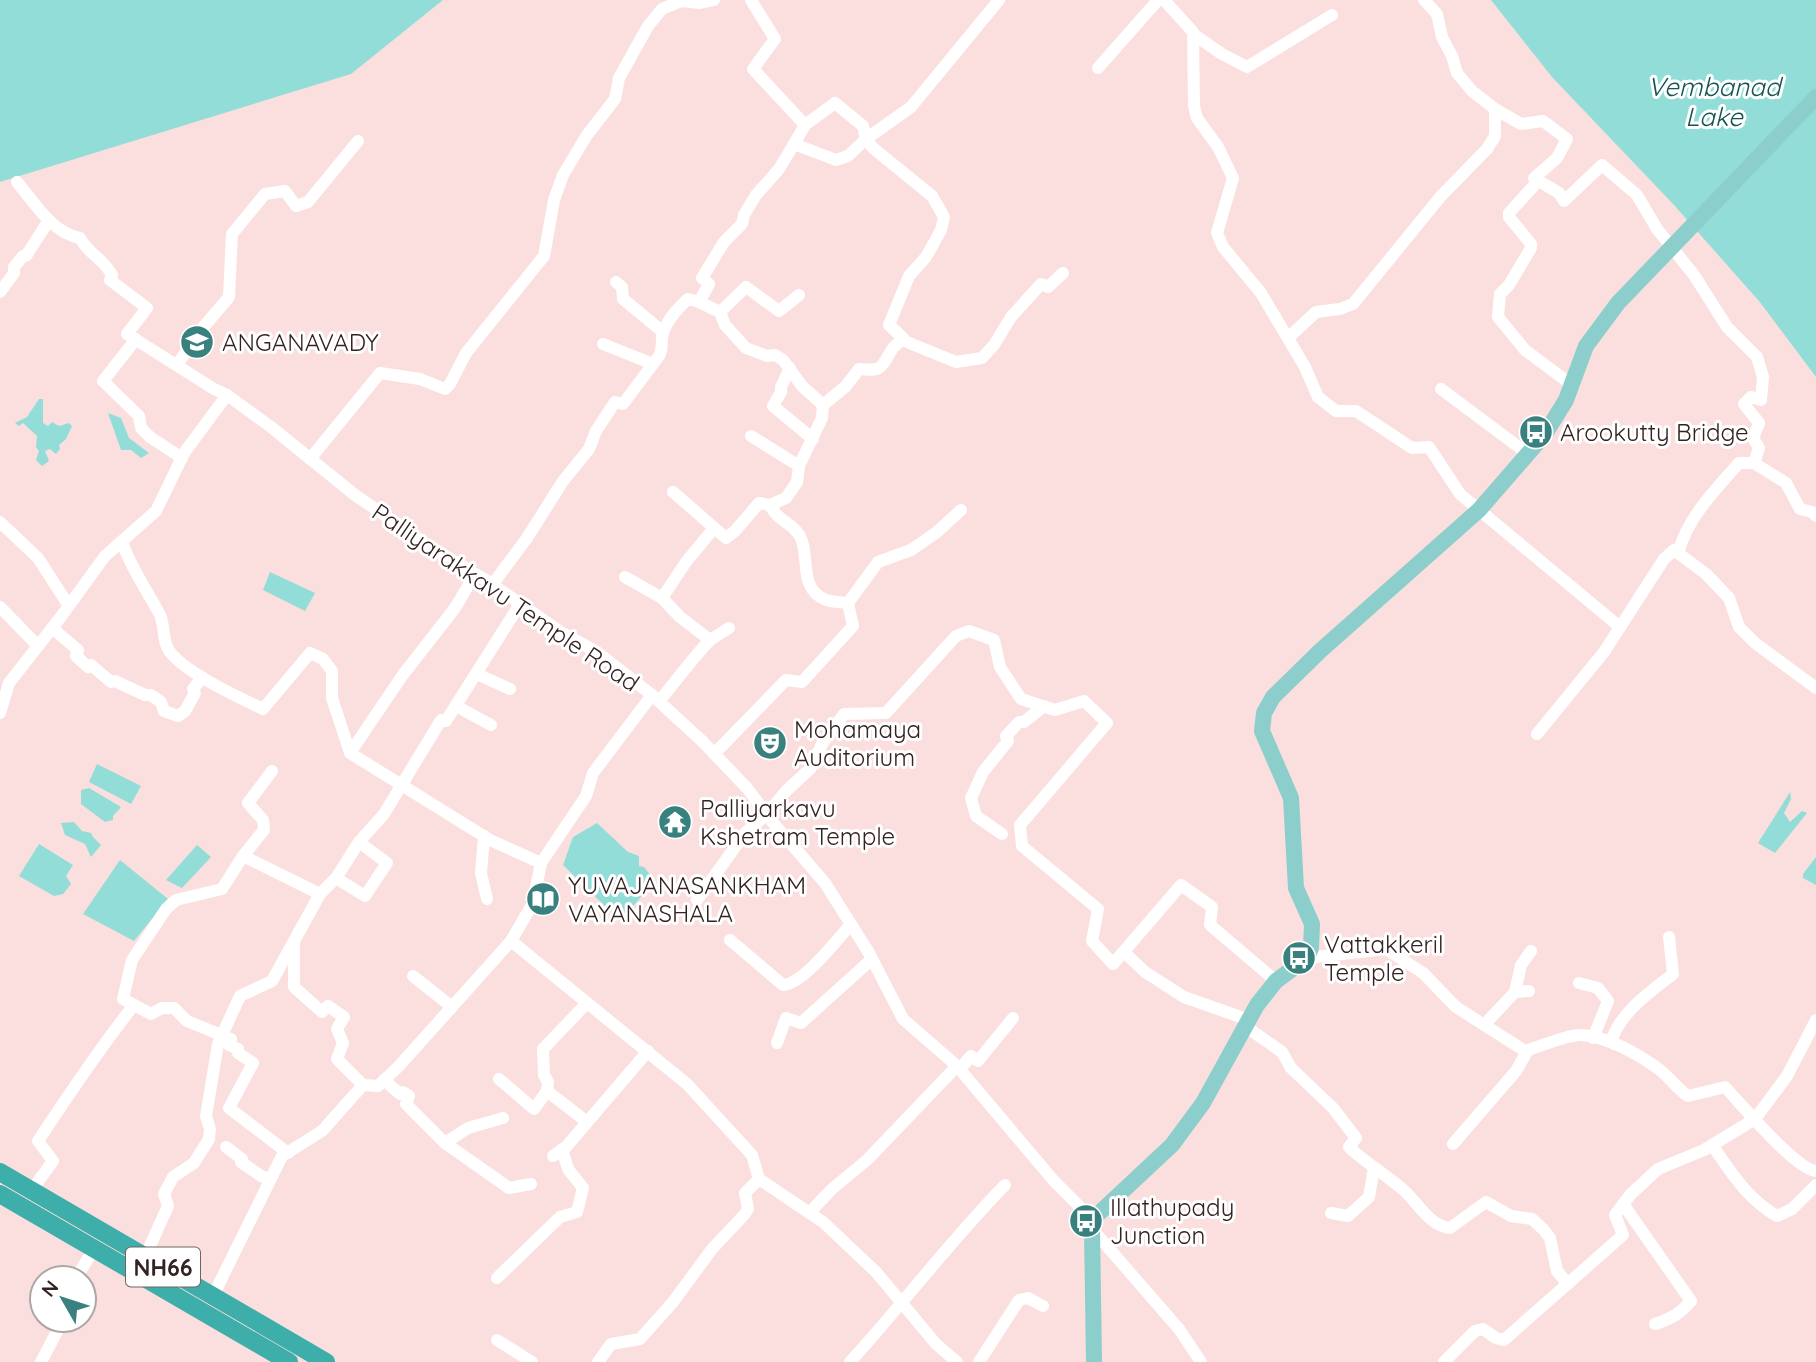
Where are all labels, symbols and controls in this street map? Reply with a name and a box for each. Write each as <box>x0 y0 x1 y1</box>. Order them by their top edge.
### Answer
water label: Vembanad Lake <box>1647 70 1784 133</box>
school or university icon: ANGANAVADY <box>178 323 216 361</box>
place label: ANGANAVADY <box>222 327 379 357</box>
bus stop icon: Arookutty Bridge <box>1517 413 1555 451</box>
place label: Arookutty Bridge <box>1560 417 1749 447</box>
street label: Palliyarakkavu Temple Road <box>367 496 645 698</box>
place label: Mohamaya Auditorium <box>794 714 921 772</box>
theatre icon: Mohamaya Auditorium <box>751 724 789 762</box>
place label: Palliyarkavu Kshetram Temple <box>700 793 895 851</box>
temple icon: Palliyarkavu Kshetram Temple <box>656 803 694 841</box>
place label: YUVAJANASANKHAM VAYANASHALA <box>568 870 806 928</box>
library icon: YUVAJANASANKHAM VAYANASHALA <box>524 880 562 918</box>
place label: Vattakkeril Temple <box>1324 929 1444 987</box>
bus stop icon: Vattakkeril Temple <box>1280 939 1318 977</box>
place label: Illathupady Junction <box>1110 1192 1234 1250</box>
bus stop icon: Illathupady Junction <box>1067 1202 1105 1240</box>
road number: NH66 <box>126 1248 200 1286</box>
north arrow <box>28 1264 98 1334</box>
text: N <box>36 1275 64 1301</box>

